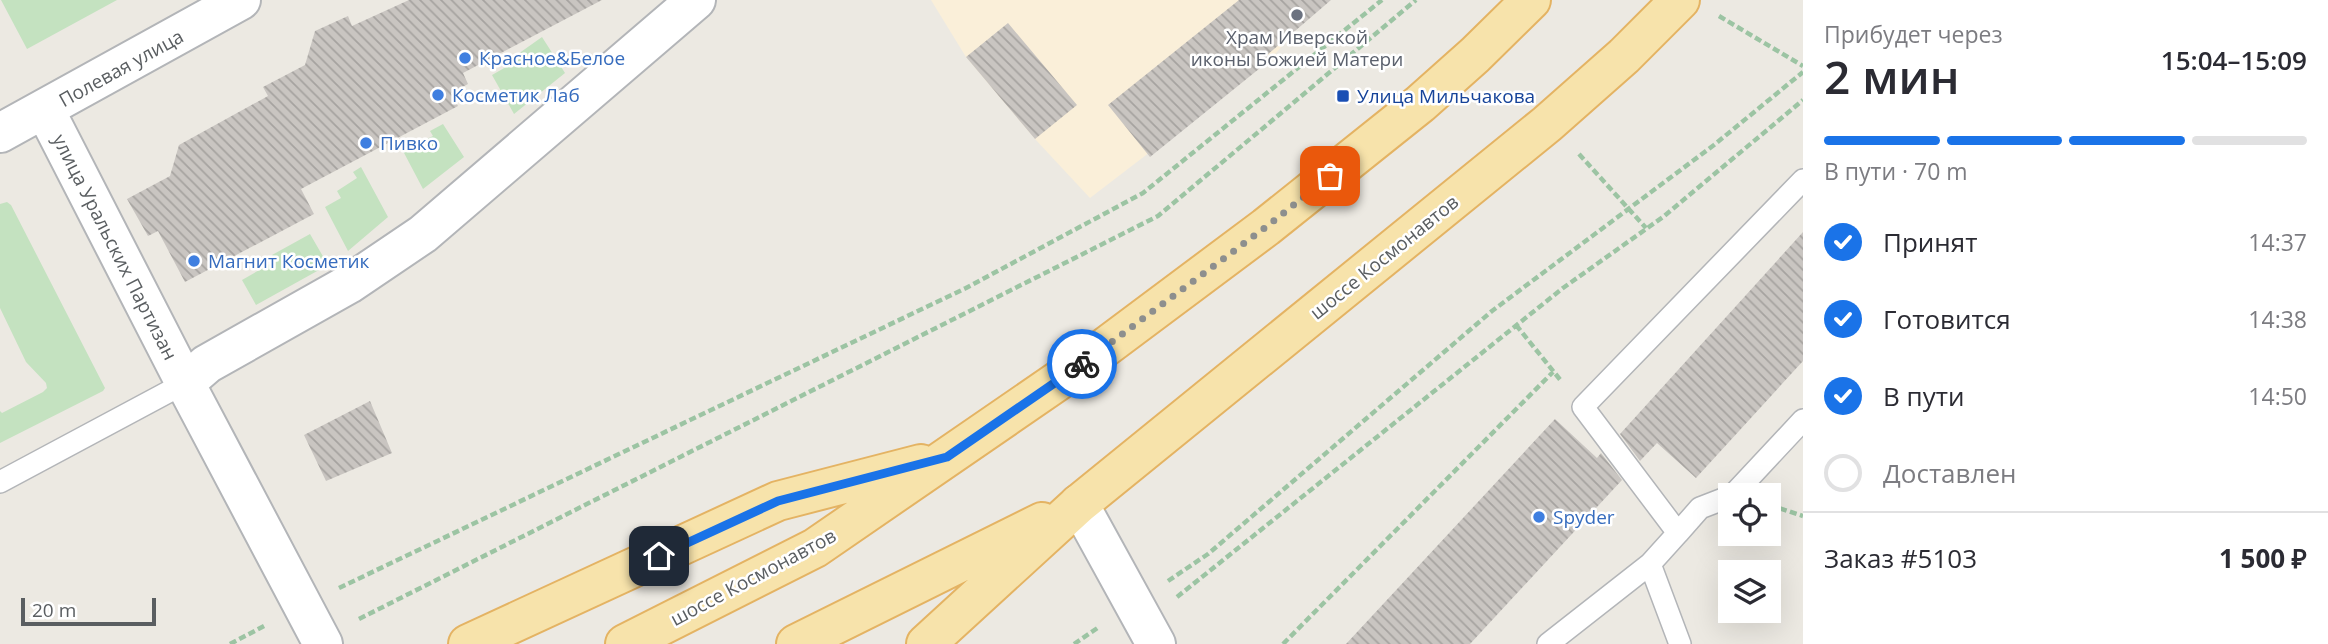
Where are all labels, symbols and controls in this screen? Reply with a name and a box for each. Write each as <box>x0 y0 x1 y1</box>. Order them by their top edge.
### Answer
marker: Храм Иверской иконы Божией Матери <box>1289 7 1305 23</box>
text: Прибудет через <box>1824 18 2003 50</box>
street label: Полевая улица <box>54 23 188 113</box>
place label: Храм Иверской иконы Божией Матери <box>1191 24 1403 72</box>
text: 15:04–15:09 <box>2161 42 2307 78</box>
place label: Красное&Белое <box>479 45 625 71</box>
text: 2 мин <box>1824 45 1960 107</box>
marker: Красное&Белое <box>457 50 473 66</box>
place label: Косметик Лаб <box>452 82 580 108</box>
place label: Улица Мильчакова <box>1357 83 1535 109</box>
marker: Косметик Лаб <box>430 87 446 103</box>
marker: Улица Мильчакова <box>1335 88 1351 104</box>
street label: улица Уральских Партизан <box>47 129 183 365</box>
place label: Пивко <box>380 130 438 156</box>
marker: Пивко <box>358 135 374 151</box>
pin <box>1300 146 1360 206</box>
text: В пути · 70 m <box>1824 155 1968 187</box>
icon: bag <box>1311 157 1349 195</box>
street label: шоссе Космонавтов <box>1304 189 1464 325</box>
icon: check <box>1824 223 1862 261</box>
text: Принят <box>1883 224 1977 260</box>
text: 14:37 <box>2248 226 2307 258</box>
place label: Магнит Косметик <box>208 248 370 274</box>
marker: Магнит Косметик <box>186 253 202 269</box>
icon: check <box>1824 300 1862 338</box>
text: Готовится <box>1883 301 2011 337</box>
text: 14:38 <box>2248 303 2307 335</box>
courier <box>1047 329 1117 399</box>
icon: bike <box>1063 345 1101 383</box>
icon: check <box>1824 377 1862 415</box>
text: В пути <box>1883 378 1964 414</box>
text: 14:50 <box>2248 380 2307 412</box>
text: Доставлен <box>1883 455 2016 491</box>
map controls <box>1718 483 1781 623</box>
button: locate <box>1718 483 1781 546</box>
place label: Spyder <box>1553 504 1615 530</box>
marker: Spyder <box>1531 509 1547 525</box>
street label: шоссе Космонавтов <box>665 522 841 632</box>
pin <box>629 526 689 586</box>
icon: home <box>640 537 678 575</box>
text: Заказ #5103 <box>1824 540 1977 576</box>
text: 1 500 ₽ <box>2219 540 2307 576</box>
button: layers <box>1718 560 1781 623</box>
scale bar <box>21 595 156 627</box>
text: 20 m <box>32 597 76 623</box>

